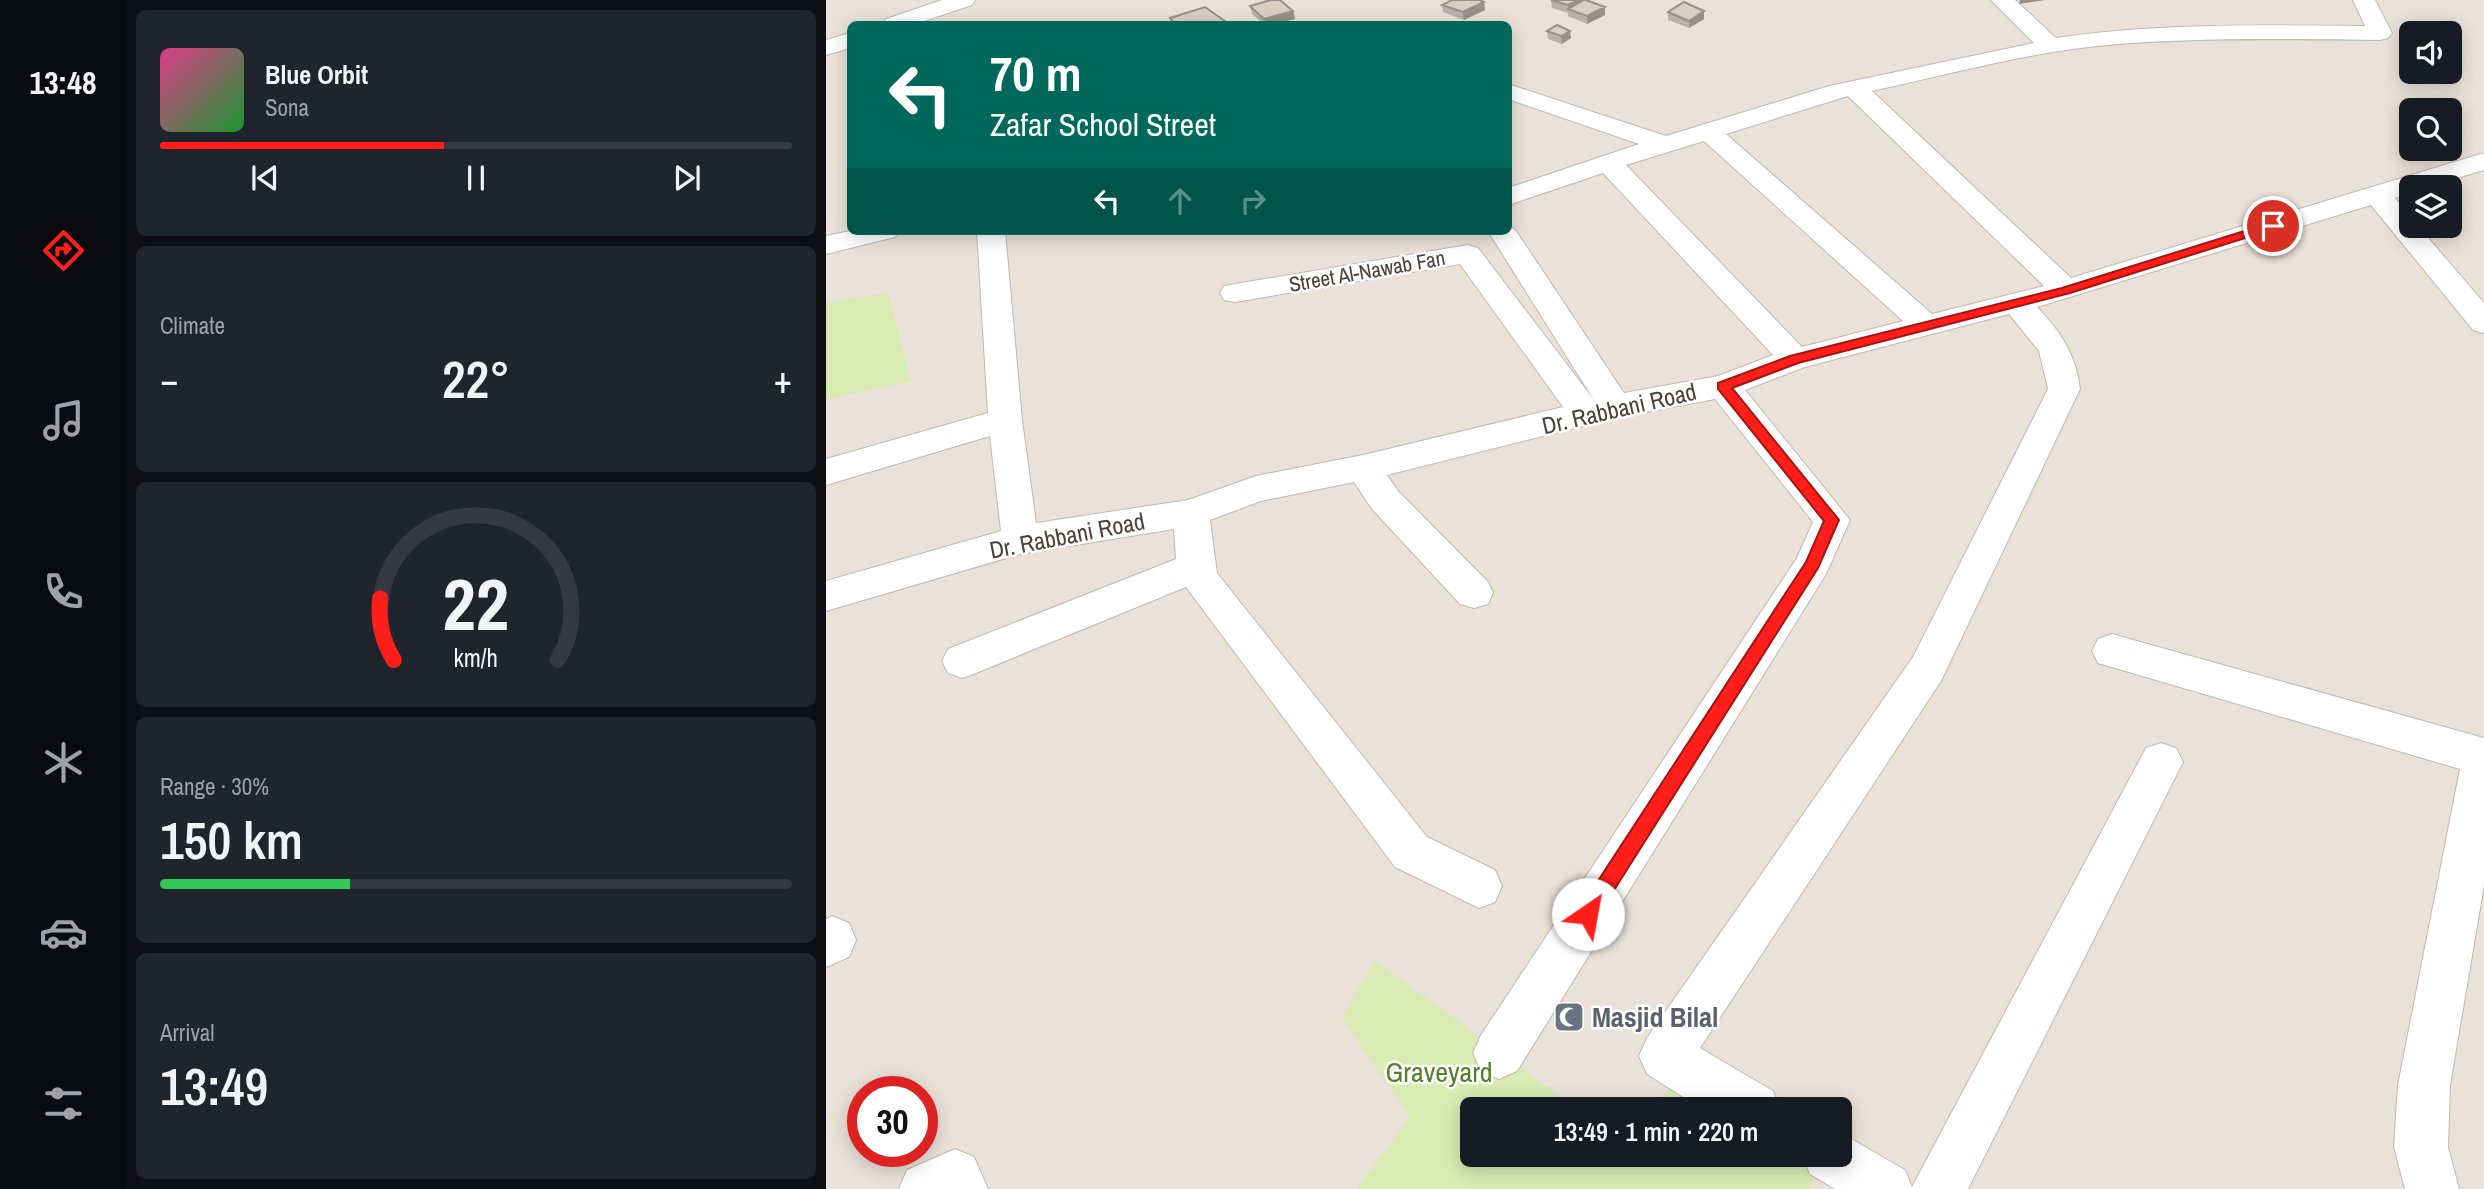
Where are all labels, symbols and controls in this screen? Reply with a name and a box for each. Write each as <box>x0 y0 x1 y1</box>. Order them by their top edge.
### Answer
map controls <box>2399 21 2462 238</box>
button: sound <box>2399 21 2462 84</box>
text: 70 m <box>990 40 1082 106</box>
icon: left <box>875 49 966 140</box>
text: Blue Orbit <box>265 57 368 92</box>
text: 13:48 <box>29 61 97 104</box>
text: Sona <box>265 92 309 123</box>
button: search <box>2399 98 2462 161</box>
text: Zafar School Street <box>990 103 1216 146</box>
icon: previous <box>246 159 284 197</box>
icon: pause <box>457 159 495 197</box>
icon: next <box>668 159 706 197</box>
button: layers <box>2399 175 2462 238</box>
icon: left <box>1088 182 1126 220</box>
icon: ahead <box>1161 182 1199 220</box>
icon: right <box>1234 182 1272 220</box>
pin <box>2243 196 2303 256</box>
icon: arrive <box>2254 207 2292 245</box>
icon: directions <box>39 226 88 275</box>
street label: Street Al-Nawab Fan <box>1287 243 1447 299</box>
text: Climate <box>160 310 225 341</box>
text: 22° <box>442 344 510 414</box>
text: − <box>160 354 178 405</box>
text: + <box>774 354 792 405</box>
street label: Dr. Rabbani Road <box>1539 375 1699 441</box>
icon: music <box>39 396 88 445</box>
street label: Dr. Rabbani Road <box>987 504 1147 566</box>
text: 22 <box>443 556 509 654</box>
icon: phone <box>39 567 88 616</box>
text: km/h <box>454 641 498 675</box>
icon: climate <box>39 738 88 787</box>
text: Range · 30% <box>160 771 269 802</box>
text: 150 km <box>160 805 303 875</box>
position arrow <box>1551 877 1625 951</box>
icon: car <box>39 908 88 957</box>
place label: Masjid Bilal <box>1592 998 1718 1036</box>
mosque icon: Masjid Bilal <box>1552 1000 1586 1034</box>
text: Arrival <box>160 1017 215 1048</box>
text: 13:49 <box>160 1051 268 1121</box>
park label: Graveyard <box>1385 1053 1493 1091</box>
speed limit sign: 30 <box>847 1076 938 1167</box>
icon: filters <box>39 1079 88 1128</box>
text: 13:49 · 1 min · 220 m <box>1554 1114 1758 1149</box>

